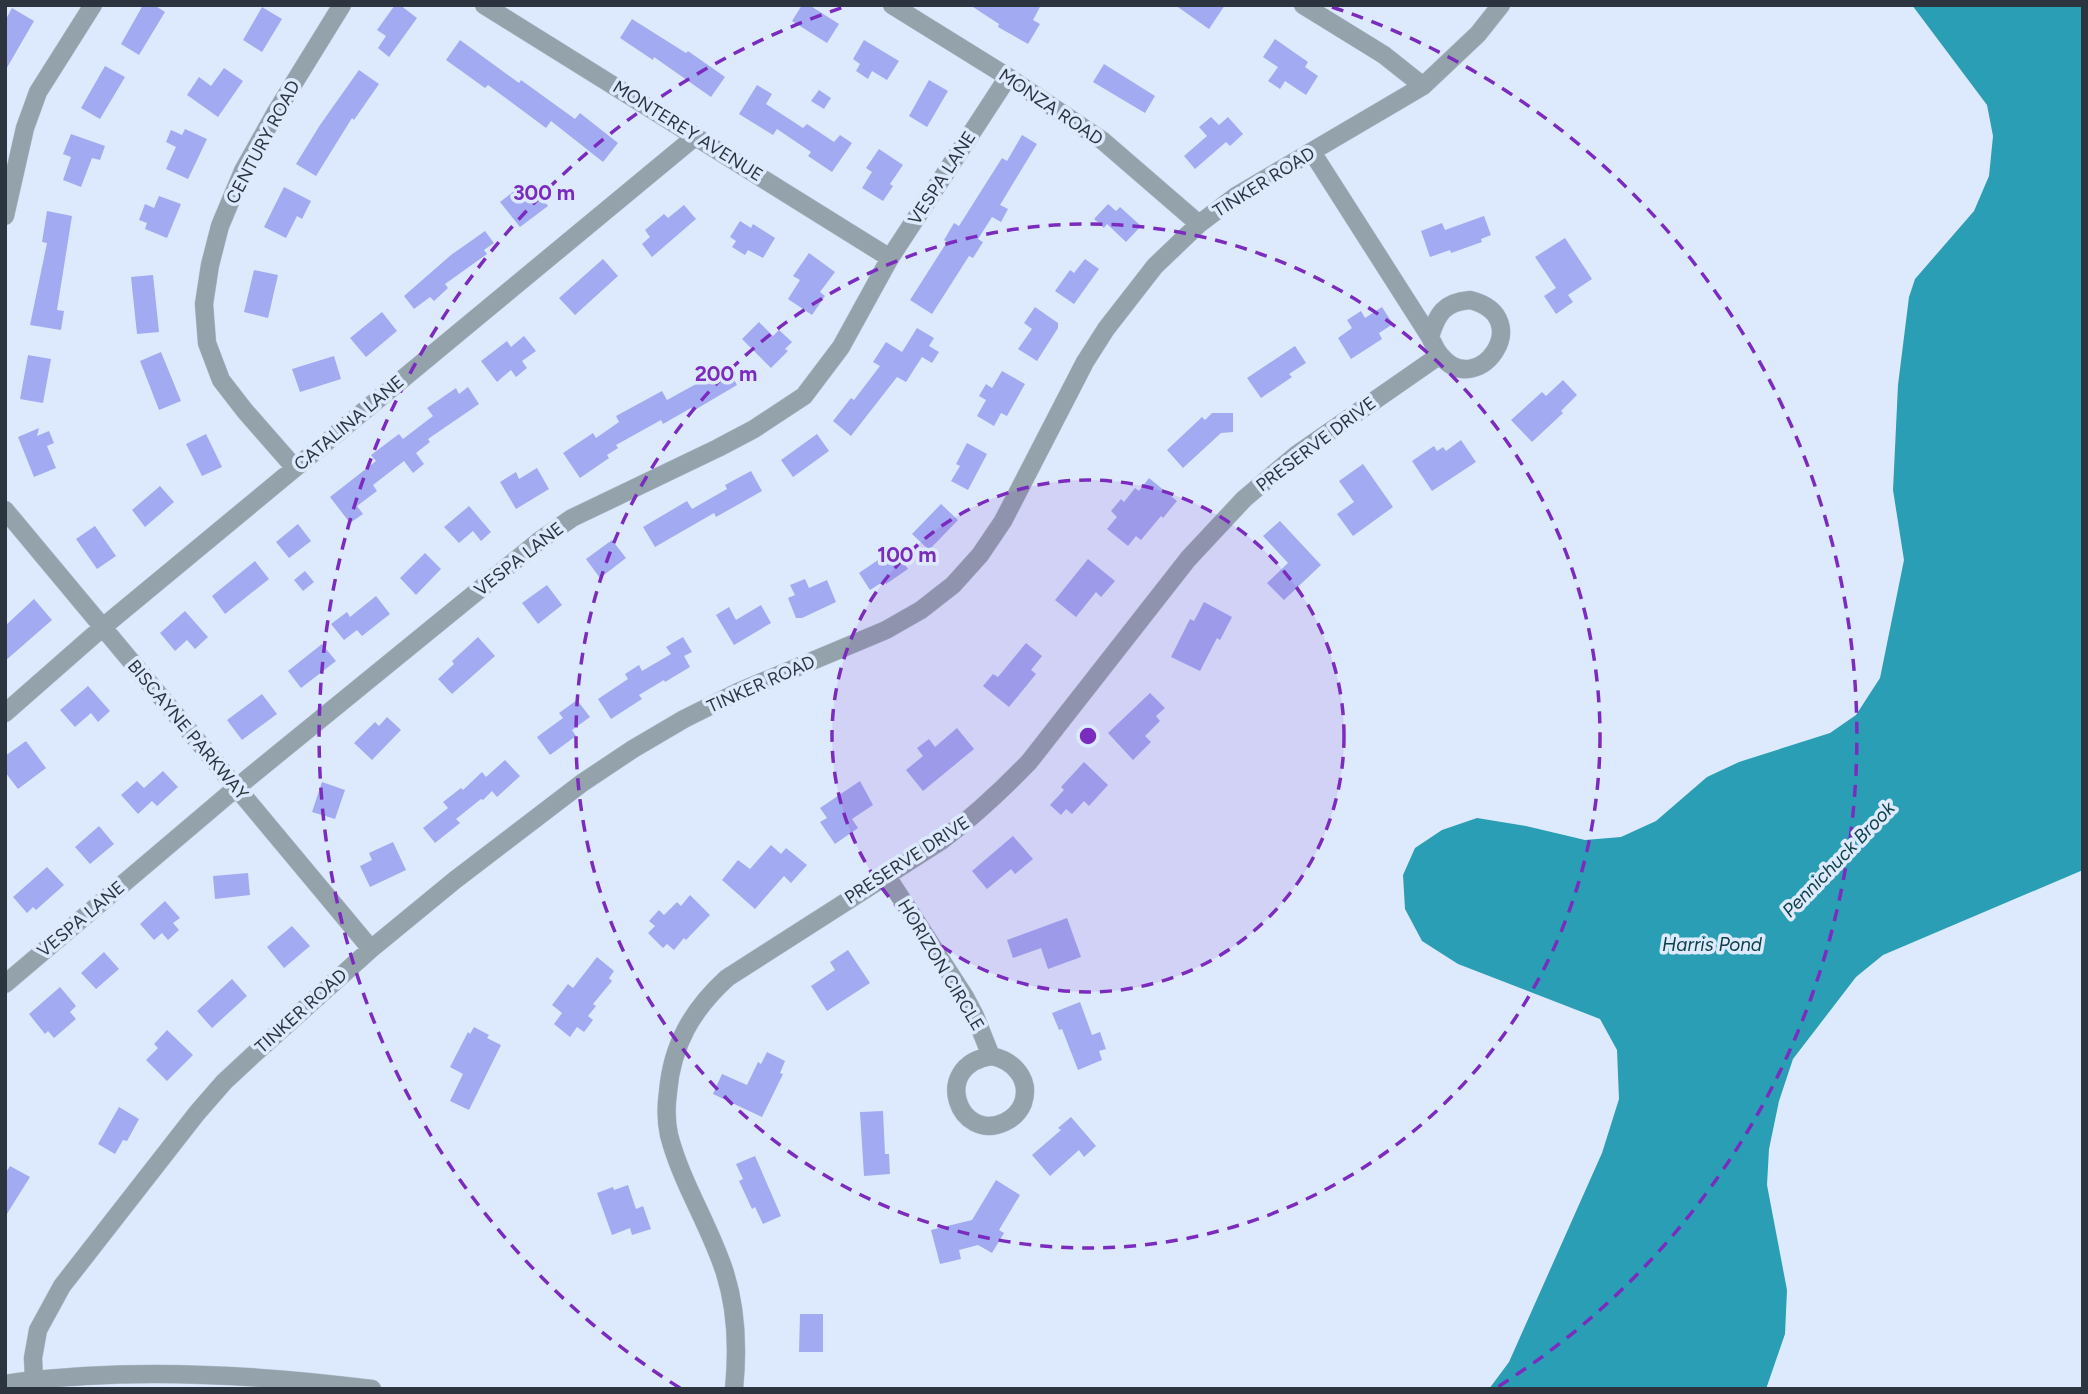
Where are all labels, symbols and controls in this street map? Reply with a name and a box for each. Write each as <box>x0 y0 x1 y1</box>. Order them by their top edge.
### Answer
street label: MONZA ROAD <box>995 64 1107 150</box>
street label: MONTEREY AVENUE <box>609 76 767 186</box>
street label: CENTURY ROAD <box>221 77 305 207</box>
street label: VESPA LANE <box>904 127 980 229</box>
street label: TINKER ROAD <box>1209 142 1319 222</box>
text: 300 m <box>513 180 575 205</box>
text: 200 m <box>695 361 757 386</box>
street label: CATALINA LANE <box>290 371 408 475</box>
street label: PRESERVE DRIVE <box>1252 392 1380 496</box>
street label: VESPA LANE <box>470 517 568 601</box>
text: 100 m <box>877 542 937 567</box>
street label: TINKER ROAD <box>704 650 818 718</box>
street label: BISCAYNE PARKWAY <box>123 655 253 805</box>
centre of rings <box>1076 724 1100 748</box>
water label: Pennichuck Brook <box>1777 796 1900 922</box>
street label: PRESERVE DRIVE <box>840 811 974 909</box>
street label: VESPA LANE <box>33 876 129 962</box>
street label: HORIZON CIRCLE <box>893 895 989 1035</box>
water label: Harris Pond <box>1662 933 1763 956</box>
street label: TINKER ROAD <box>251 964 351 1058</box>

